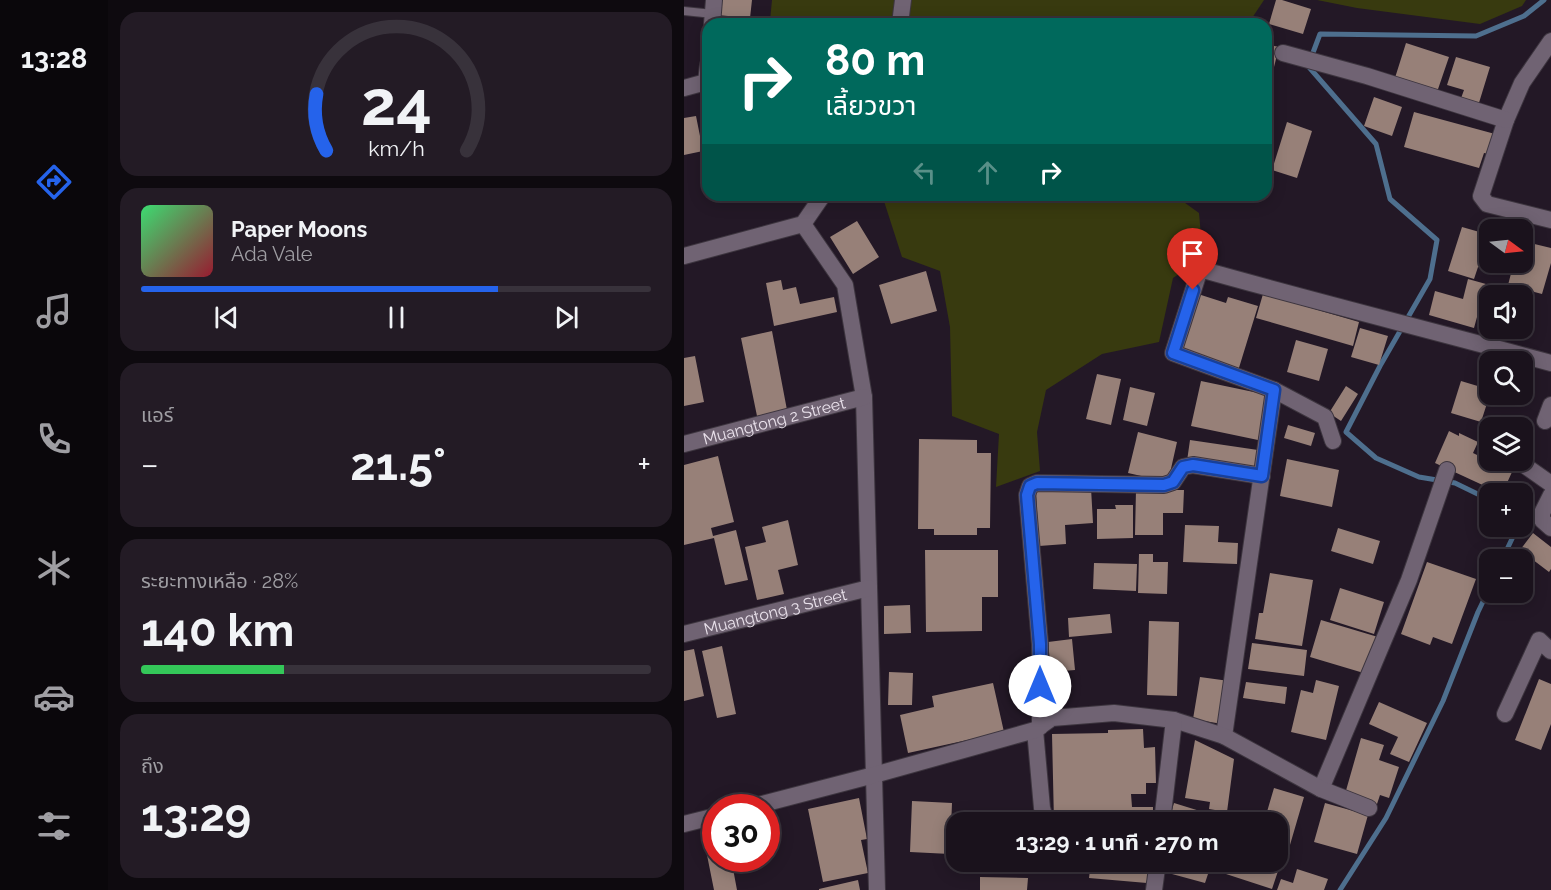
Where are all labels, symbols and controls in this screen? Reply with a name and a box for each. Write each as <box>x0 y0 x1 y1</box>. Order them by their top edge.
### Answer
text: 80 m <box>825 36 925 85</box>
icon: right <box>726 42 804 120</box>
text: 13:28 <box>21 43 87 74</box>
text: 24 <box>361 66 431 140</box>
text: เลี้ยวขวา <box>825 90 916 121</box>
text: km/h <box>368 136 424 161</box>
icon: left <box>908 156 941 189</box>
icon: ahead <box>971 156 1004 189</box>
icon: right <box>1034 156 1067 189</box>
icon: directions <box>33 161 75 203</box>
text: Paper Moons <box>231 216 367 242</box>
north arrow <box>1479 219 1533 273</box>
map controls <box>1479 219 1533 603</box>
pin <box>1167 228 1218 290</box>
icon: arrive <box>1176 237 1209 270</box>
text: Ada Vale <box>231 242 313 266</box>
button: sound <box>1479 285 1533 339</box>
icon: music <box>33 290 75 332</box>
icon: previous <box>210 301 243 334</box>
icon: pause <box>380 301 413 334</box>
icon: next <box>550 301 583 334</box>
button: search <box>1479 351 1533 405</box>
street label: Muangtong 2 Street <box>701 393 848 449</box>
text: แอร์ <box>141 403 173 427</box>
button: layers <box>1479 417 1533 471</box>
icon: phone <box>33 418 75 460</box>
text: 21.5° <box>350 438 446 491</box>
text: − <box>141 445 159 484</box>
text: + <box>637 445 651 484</box>
button: + <box>1479 483 1533 537</box>
icon: climate <box>33 547 75 589</box>
button: − <box>1479 549 1533 603</box>
text: ระยะทางเหลือ · 28% <box>141 569 298 593</box>
street label: Muangtong 3 Street <box>702 585 849 639</box>
text: 140 km <box>141 604 294 657</box>
position arrow <box>1008 654 1072 718</box>
icon: car <box>33 676 75 718</box>
text: ถึง <box>141 754 164 778</box>
text: 13:29 <box>141 789 251 842</box>
speed limit sign: 30 <box>702 794 780 872</box>
icon: filters <box>33 805 75 847</box>
text: 13:29 · 1 นาที · 270 m <box>1015 829 1219 855</box>

